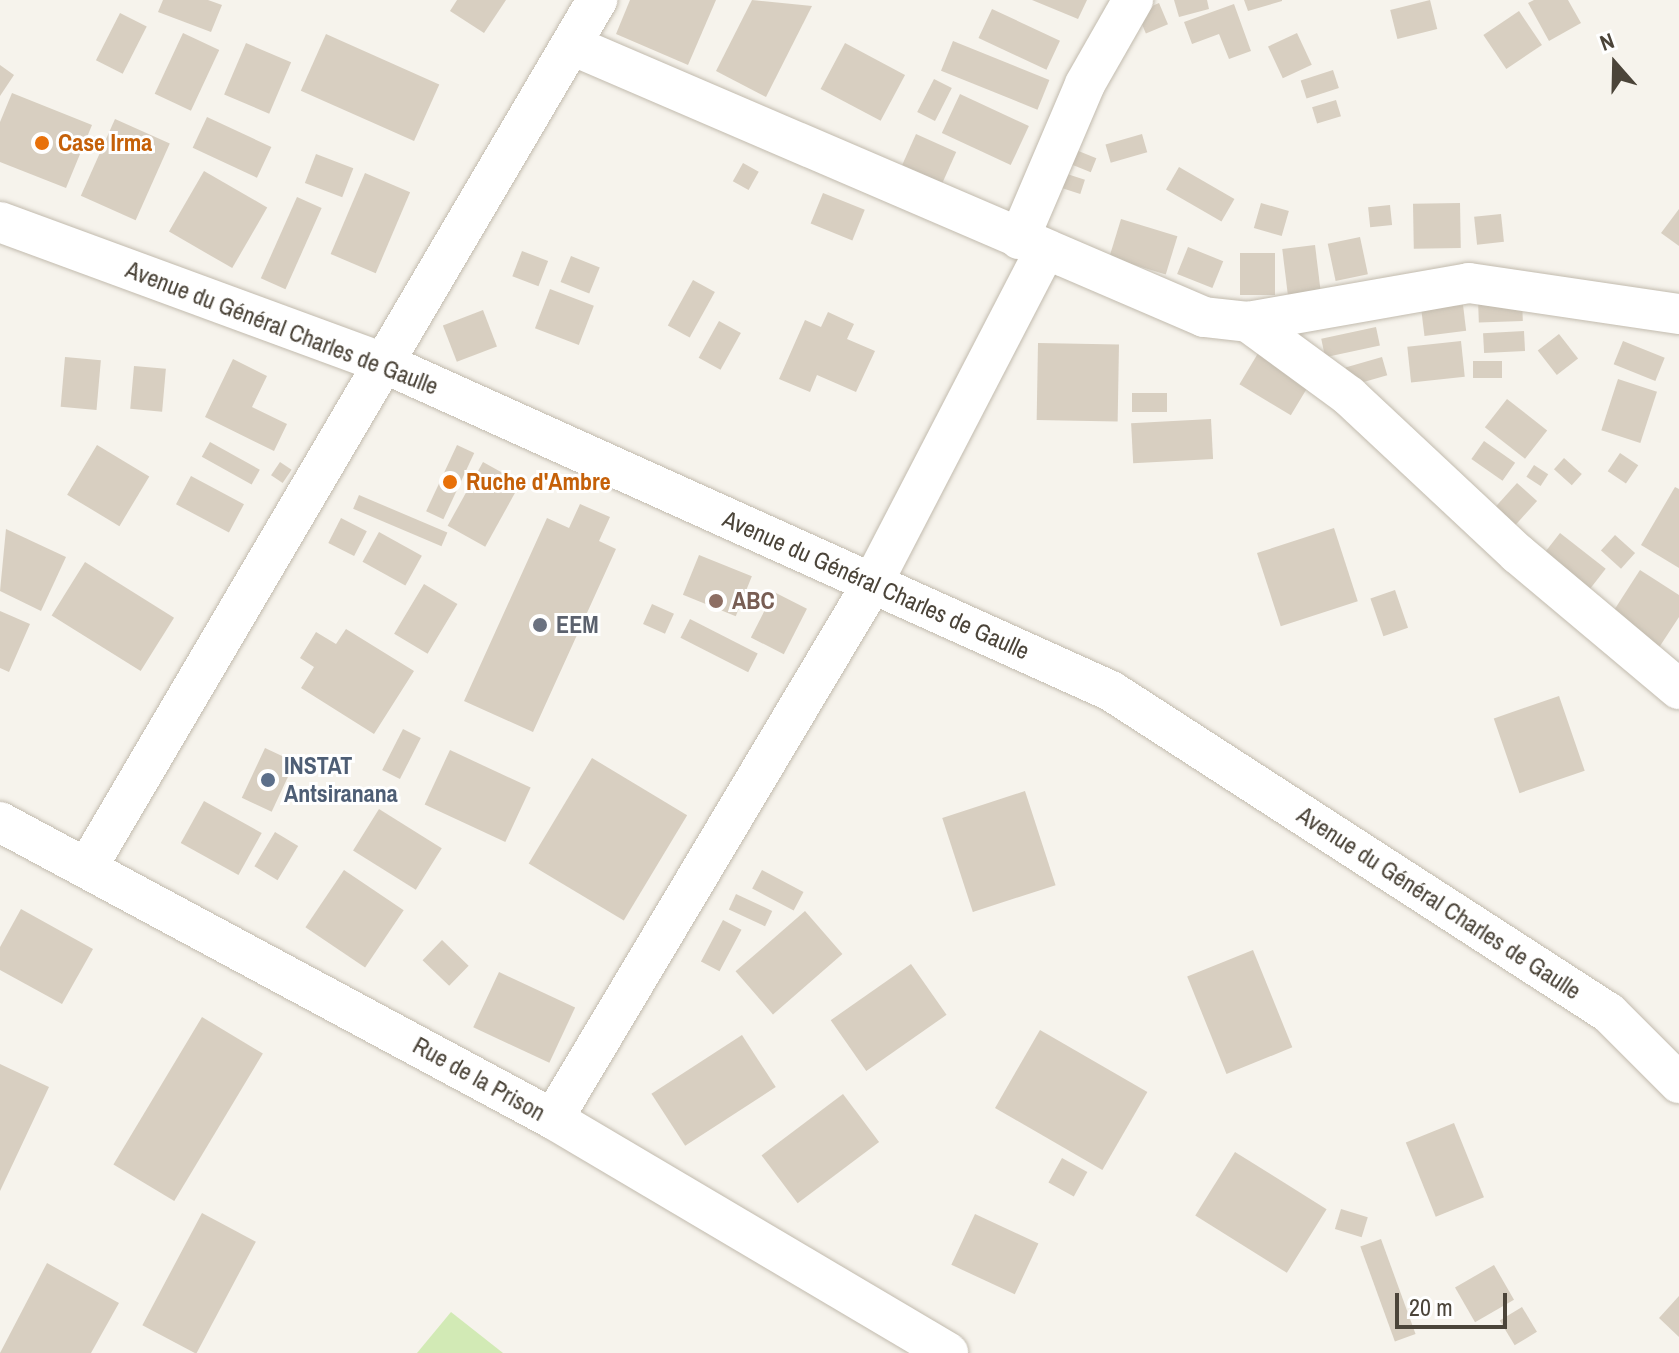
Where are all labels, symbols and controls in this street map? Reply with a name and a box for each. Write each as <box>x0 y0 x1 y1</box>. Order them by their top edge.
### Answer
north arrow <box>1575 24 1655 104</box>
text: N <box>1596 25 1618 58</box>
place label: Case Irma <box>58 129 152 157</box>
marker: Case Irma <box>33 134 51 152</box>
street label: Avenue du Général Charles de Gaulle <box>122 255 442 401</box>
place label: Ruche d'Ambre <box>466 468 611 496</box>
marker: Ruche d'Ambre <box>441 473 459 491</box>
street label: Avenue du Général Charles de Gaulle <box>718 504 1034 666</box>
place label: ABC <box>732 587 775 615</box>
marker: ABC <box>707 592 725 610</box>
place label: EEM <box>556 611 599 639</box>
marker: EEM <box>531 616 549 634</box>
place label: INSTAT Antsiranana <box>284 752 398 808</box>
marker: INSTAT Antsiranana <box>259 771 277 789</box>
street label: Avenue du Général Charles de Gaulle <box>1292 800 1586 1006</box>
street label: Rue de la Prison <box>408 1031 550 1127</box>
scale bar <box>1399 1277 1511 1327</box>
text: 20 m <box>1409 1291 1453 1323</box>

